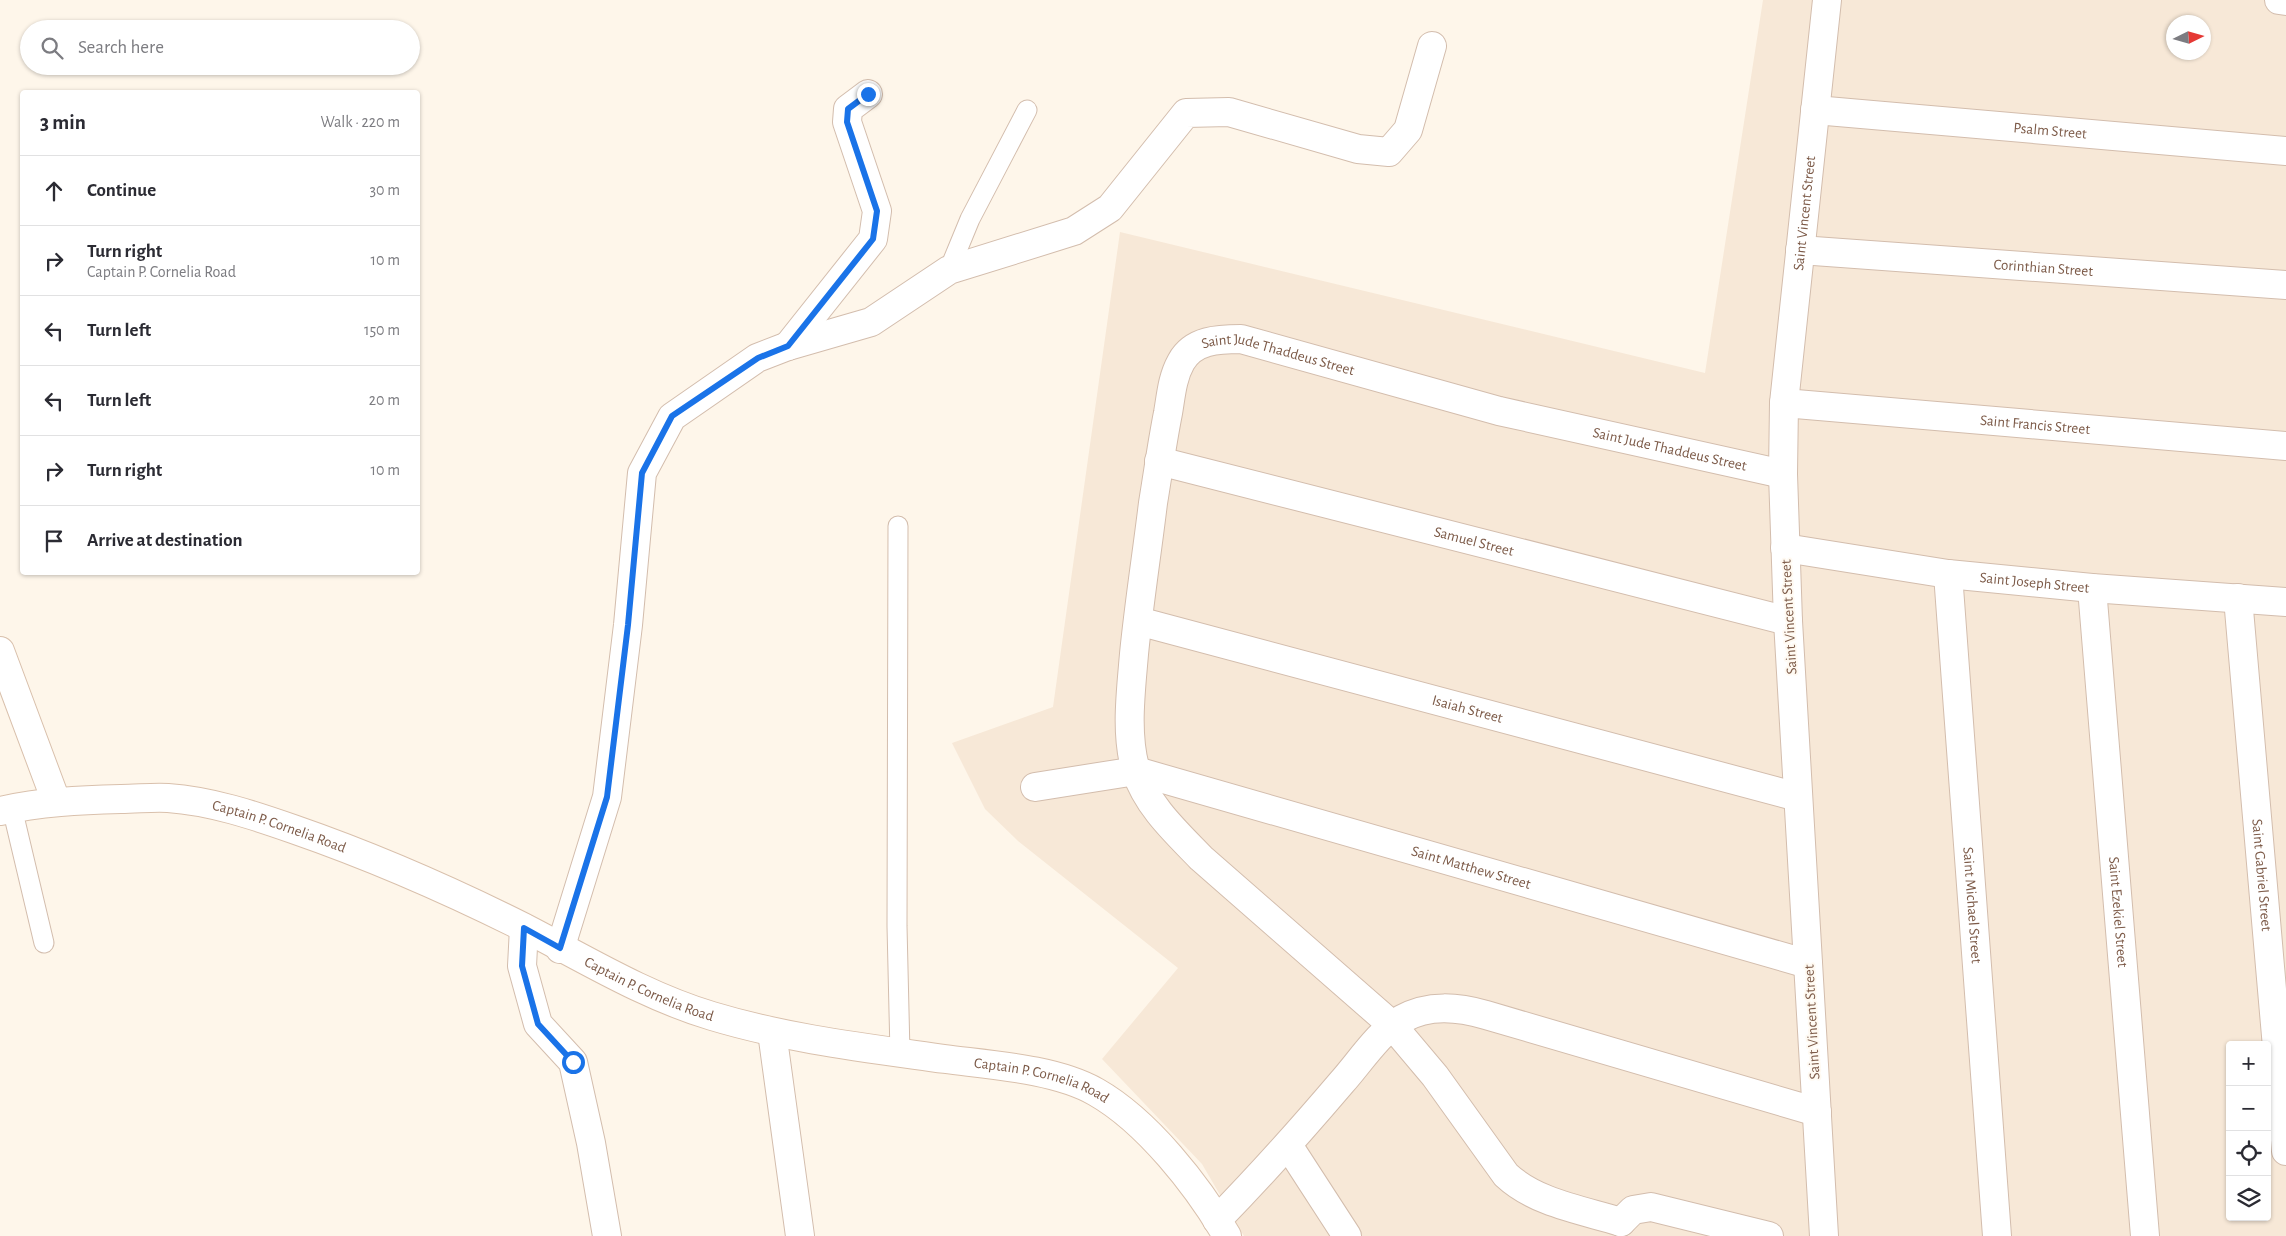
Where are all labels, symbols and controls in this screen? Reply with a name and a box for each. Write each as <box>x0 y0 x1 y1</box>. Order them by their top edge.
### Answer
north arrow <box>2166 15 2211 60</box>
search box <box>20 20 420 75</box>
icon: search <box>38 34 66 62</box>
text: Search here <box>78 38 164 57</box>
route end <box>857 83 880 106</box>
text: 3 min <box>40 112 86 133</box>
text: Walk · 220 m <box>321 114 400 130</box>
street label: Psalm Street <box>2013 120 2088 141</box>
street label: Saint Vincent Street <box>1791 155 1818 271</box>
icon: ahead <box>40 177 68 205</box>
text: Continue <box>87 181 156 200</box>
text: 30 m <box>370 182 400 198</box>
text: Turn right <box>87 242 162 261</box>
icon: right <box>40 247 68 275</box>
text: 10 m <box>371 252 400 268</box>
street label: Corinthian Street <box>1993 256 2094 279</box>
text: Captain P. Cornelia Road <box>87 264 236 280</box>
icon: left <box>40 317 68 345</box>
text: Turn left <box>87 321 151 340</box>
text: 150 m <box>364 322 400 338</box>
street label: Saint Jude Thaddeus Street <box>1199 331 1356 378</box>
icon: left <box>40 387 68 415</box>
text: Turn left <box>87 391 151 410</box>
text: 20 m <box>369 392 400 408</box>
street label: Saint Francis Street <box>1979 412 2091 437</box>
street label: Saint Jude Thaddeus Street <box>1591 425 1748 473</box>
icon: right <box>40 457 68 485</box>
text: Turn right <box>87 461 162 480</box>
text: 10 m <box>371 462 400 478</box>
street label: Samuel Street <box>1433 524 1516 559</box>
icon: arrive <box>40 527 68 555</box>
text: Arrive at destination <box>87 531 243 550</box>
street label: Saint Vincent Street <box>1778 559 1800 675</box>
street label: Saint Joseph Street <box>1979 570 2090 595</box>
street label: Isaiah Street <box>1431 692 1505 726</box>
street label: Captain P. Cornelia Road <box>211 797 348 855</box>
street label: Saint Gabriel Street <box>2250 818 2274 932</box>
street label: Saint Matthew Street <box>1410 843 1533 892</box>
street label: Saint Michael Street <box>1961 846 1984 964</box>
street label: Saint Ezekiel Street <box>2106 856 2131 968</box>
street label: Captain P. Cornelia Road <box>582 954 716 1024</box>
street label: Saint Vincent Street <box>1801 964 1823 1080</box>
map controls <box>2226 1041 2271 1221</box>
button: + <box>2226 1041 2271 1086</box>
route start <box>562 1051 585 1074</box>
street label: Captain P. Cornelia Road <box>973 1055 1112 1106</box>
button: − <box>2226 1086 2271 1131</box>
button: locate <box>2226 1131 2271 1176</box>
button: layers <box>2226 1176 2271 1221</box>

